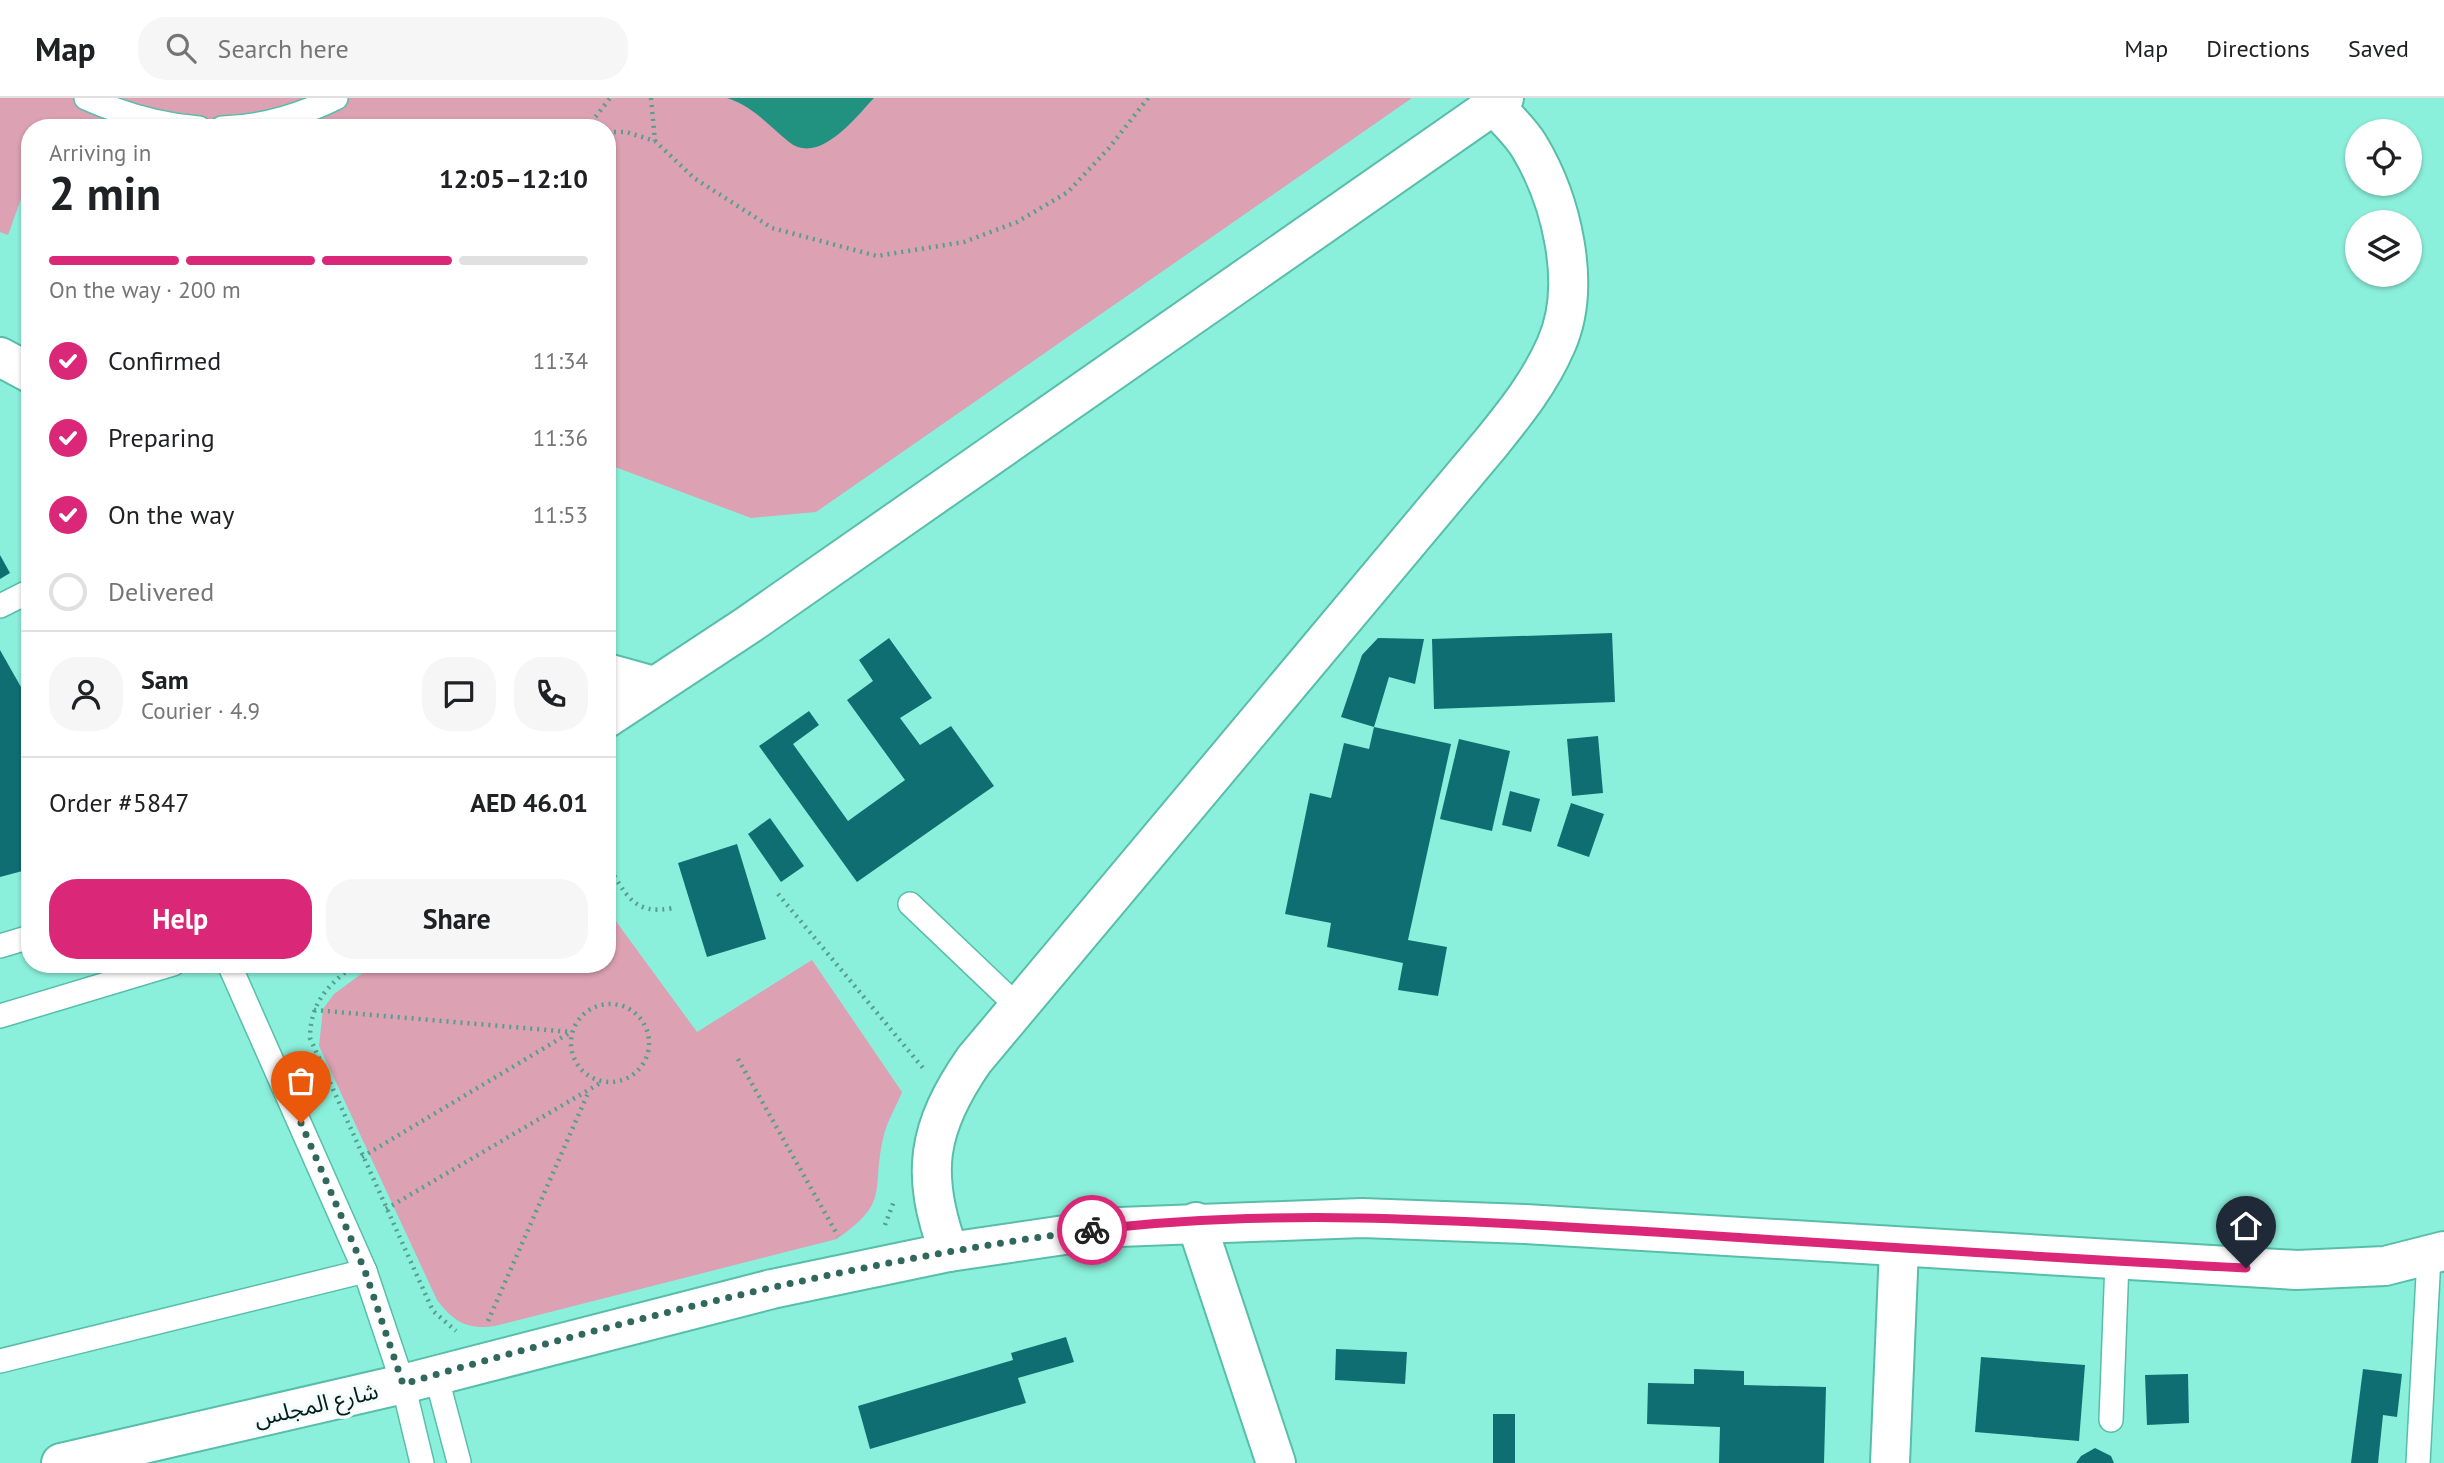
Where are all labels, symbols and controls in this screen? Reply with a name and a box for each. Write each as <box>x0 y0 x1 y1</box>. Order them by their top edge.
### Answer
search box <box>138 17 628 80</box>
text: Map <box>35 27 96 70</box>
icon: search <box>162 29 200 67</box>
text: Search here <box>218 32 349 65</box>
text: Map <box>2124 33 2168 64</box>
text: Directions <box>2206 33 2310 64</box>
text: Saved <box>2348 33 2409 64</box>
map controls <box>2345 119 2422 287</box>
button: locate <box>2345 119 2422 196</box>
text: Arriving in <box>49 138 151 167</box>
text: 12:05–12:10 <box>439 162 588 195</box>
text: 2 min <box>49 163 161 223</box>
button: layers <box>2345 210 2422 287</box>
text: On the way · 200 m <box>49 275 241 304</box>
icon: check <box>49 342 87 380</box>
text: Confirmed <box>108 344 221 377</box>
text: 11:34 <box>533 346 588 375</box>
icon: check <box>49 419 87 457</box>
text: Preparing <box>108 421 215 454</box>
text: 11:36 <box>533 423 588 452</box>
icon: check <box>49 496 87 534</box>
text: On the way <box>108 498 234 531</box>
text: 11:53 <box>533 500 588 529</box>
text: Delivered <box>108 575 214 608</box>
button: person <box>49 657 123 731</box>
button: chat <box>422 657 496 731</box>
button: phone <box>514 657 588 731</box>
text: Sam <box>141 663 189 696</box>
text: Courier · 4.9 <box>141 696 260 725</box>
text: Order #5847 <box>49 786 189 819</box>
text: AED 46.01 <box>470 786 588 819</box>
button: Help <box>49 879 312 959</box>
button: Share <box>326 879 588 959</box>
pin <box>271 1051 331 1123</box>
icon: bag <box>282 1062 320 1100</box>
courier <box>1057 1195 1127 1265</box>
pin <box>2216 1196 2276 1268</box>
icon: home <box>2227 1207 2265 1245</box>
icon: bike <box>1073 1211 1111 1249</box>
street label: شارع المجلس <box>251 1376 382 1435</box>

